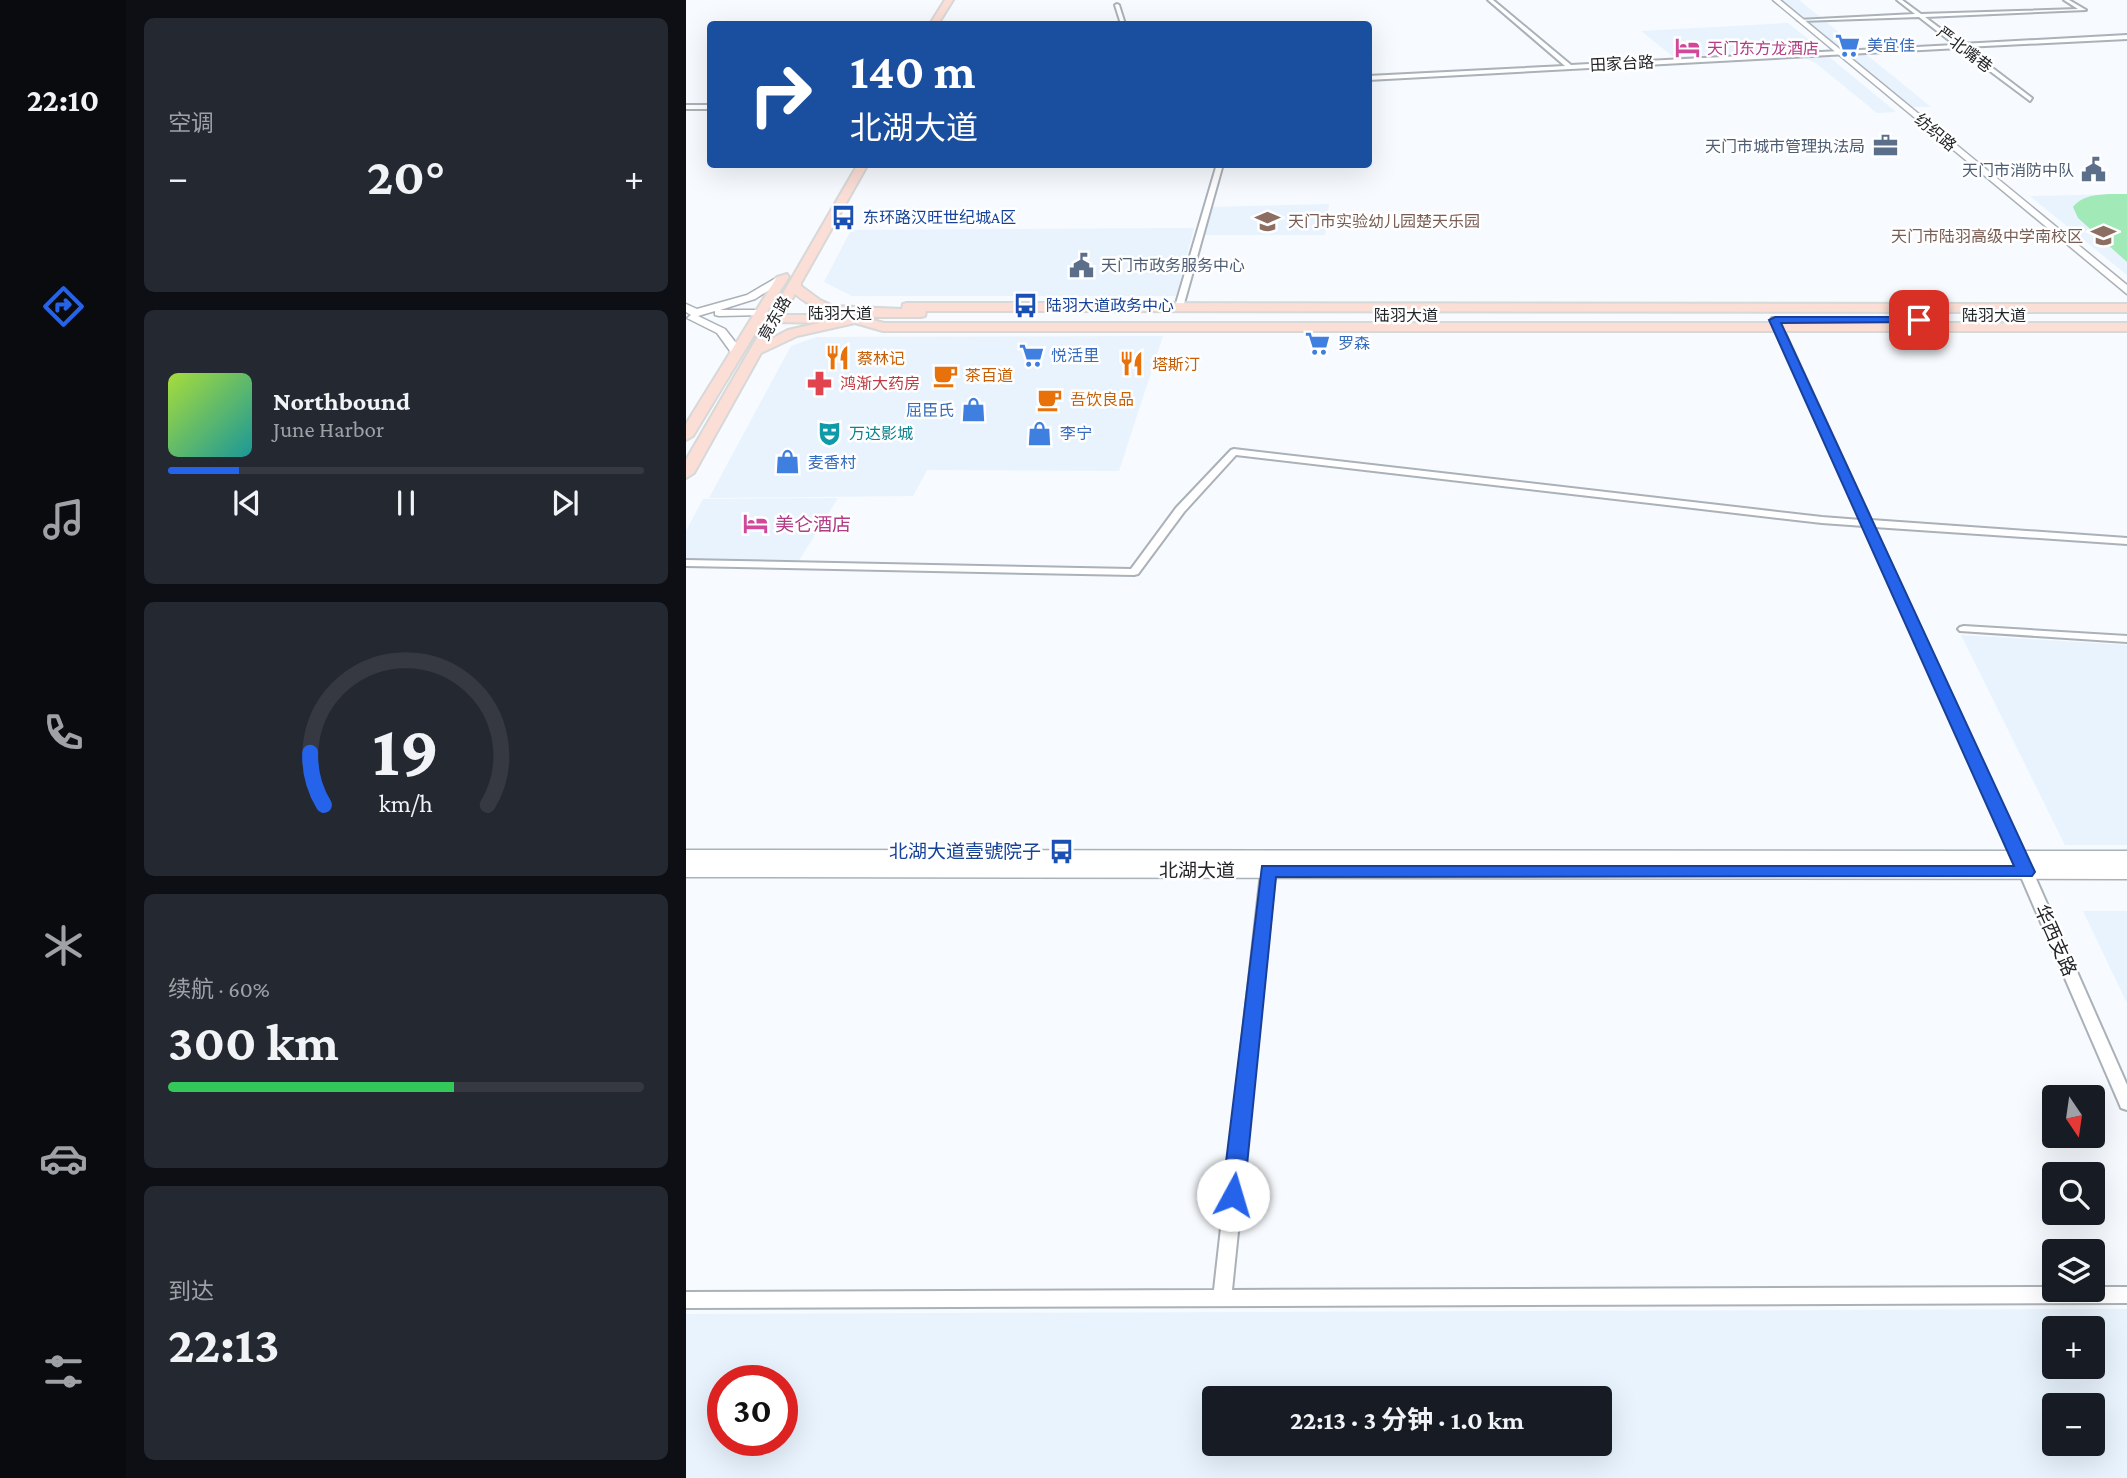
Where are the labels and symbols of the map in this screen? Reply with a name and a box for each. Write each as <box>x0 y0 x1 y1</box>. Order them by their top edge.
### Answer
street label: 严北嘴巷 <box>1934 23 1995 75</box>
supermarket icon: 美宜佳 <box>1833 31 1861 59</box>
hotel icon: 天门东方龙酒店 <box>1673 34 1701 62</box>
place label: 美宜佳 <box>1867 37 1915 54</box>
place label: 天门东方龙酒店 <box>1707 40 1819 57</box>
street label: 田家台路 <box>1590 53 1654 74</box>
street label: 纺织路 <box>1912 110 1960 154</box>
office icon: 天门市城市管理执法局 <box>1871 132 1899 160</box>
place label: 天门市城市管理执法局 <box>1705 138 1865 155</box>
public building icon: 天门市消防中队 <box>2080 156 2108 184</box>
place label: 天门市消防中队 <box>1962 162 2074 179</box>
bus stop icon: 东环路汉旺世纪城A区 <box>829 203 857 231</box>
school or university icon: 天门市实验幼儿园楚天乐园 <box>1254 207 1282 235</box>
place label: 东环路汉旺世纪城A区 <box>863 209 1016 226</box>
place label: 天门市实验幼儿园楚天乐园 <box>1288 213 1480 230</box>
school or university icon: 天门市陆羽高级中学南校区 <box>2089 222 2117 250</box>
place label: 天门市陆羽高级中学南校区 <box>1891 227 2083 245</box>
public building icon: 天门市政务服务中心 <box>1067 251 1095 279</box>
place label: 天门市政务服务中心 <box>1101 257 1245 274</box>
pin <box>1889 290 1949 350</box>
bus stop icon: 陆羽大道政务中心 <box>1012 291 1040 319</box>
street label: 竟东路 <box>755 293 794 343</box>
place label: 陆羽大道政务中心 <box>1046 297 1174 314</box>
street label: 陆羽大道 <box>808 305 872 322</box>
street label: 陆羽大道 <box>1374 307 1438 324</box>
street label: 陆羽大道 <box>1962 307 2026 324</box>
supermarket icon: 罗森 <box>1304 329 1332 357</box>
place label: 罗森 <box>1338 335 1370 352</box>
supermarket icon: 悦活里 <box>1017 341 1045 369</box>
restaurant icon: 蔡林记 <box>823 344 851 372</box>
place label: 悦活里 <box>1051 347 1099 364</box>
place label: 蔡林记 <box>857 350 905 367</box>
restaurant icon: 塔斯汀 <box>1118 350 1146 378</box>
place label: 塔斯汀 <box>1152 356 1200 373</box>
cafe icon: 茶百道 <box>931 361 959 389</box>
place label: 茶百道 <box>965 367 1013 384</box>
pharmacy icon: 鸿渐大药房 <box>806 369 834 397</box>
place label: 鸿渐大药房 <box>840 375 920 392</box>
cafe icon: 吾饮良品 <box>1036 385 1064 413</box>
place label: 吾饮良品 <box>1070 391 1134 408</box>
shop icon: 屈臣氏 <box>960 396 988 424</box>
place label: 屈臣氏 <box>906 402 954 419</box>
theatre icon: 万达影城 <box>815 419 843 447</box>
shop icon: 李宁 <box>1026 419 1054 447</box>
place label: 万达影城 <box>849 425 913 442</box>
place label: 李宁 <box>1060 425 1092 442</box>
shop icon: 麦香村 <box>774 448 802 476</box>
place label: 麦香村 <box>808 454 856 471</box>
hotel icon: 美仑酒店 <box>741 510 769 538</box>
place label: 美仑酒店 <box>775 514 851 535</box>
bus stop icon: 北湖大道壹號院子 <box>1047 837 1075 865</box>
place label: 北湖大道壹號院子 <box>889 841 1041 862</box>
street label: 北湖大道 <box>1159 860 1235 881</box>
street label: 华西支路 <box>2030 901 2081 979</box>
north arrow <box>2042 1085 2105 1148</box>
position arrow <box>1196 1158 1270 1232</box>
speed limit sign: 30 <box>707 1365 798 1456</box>

